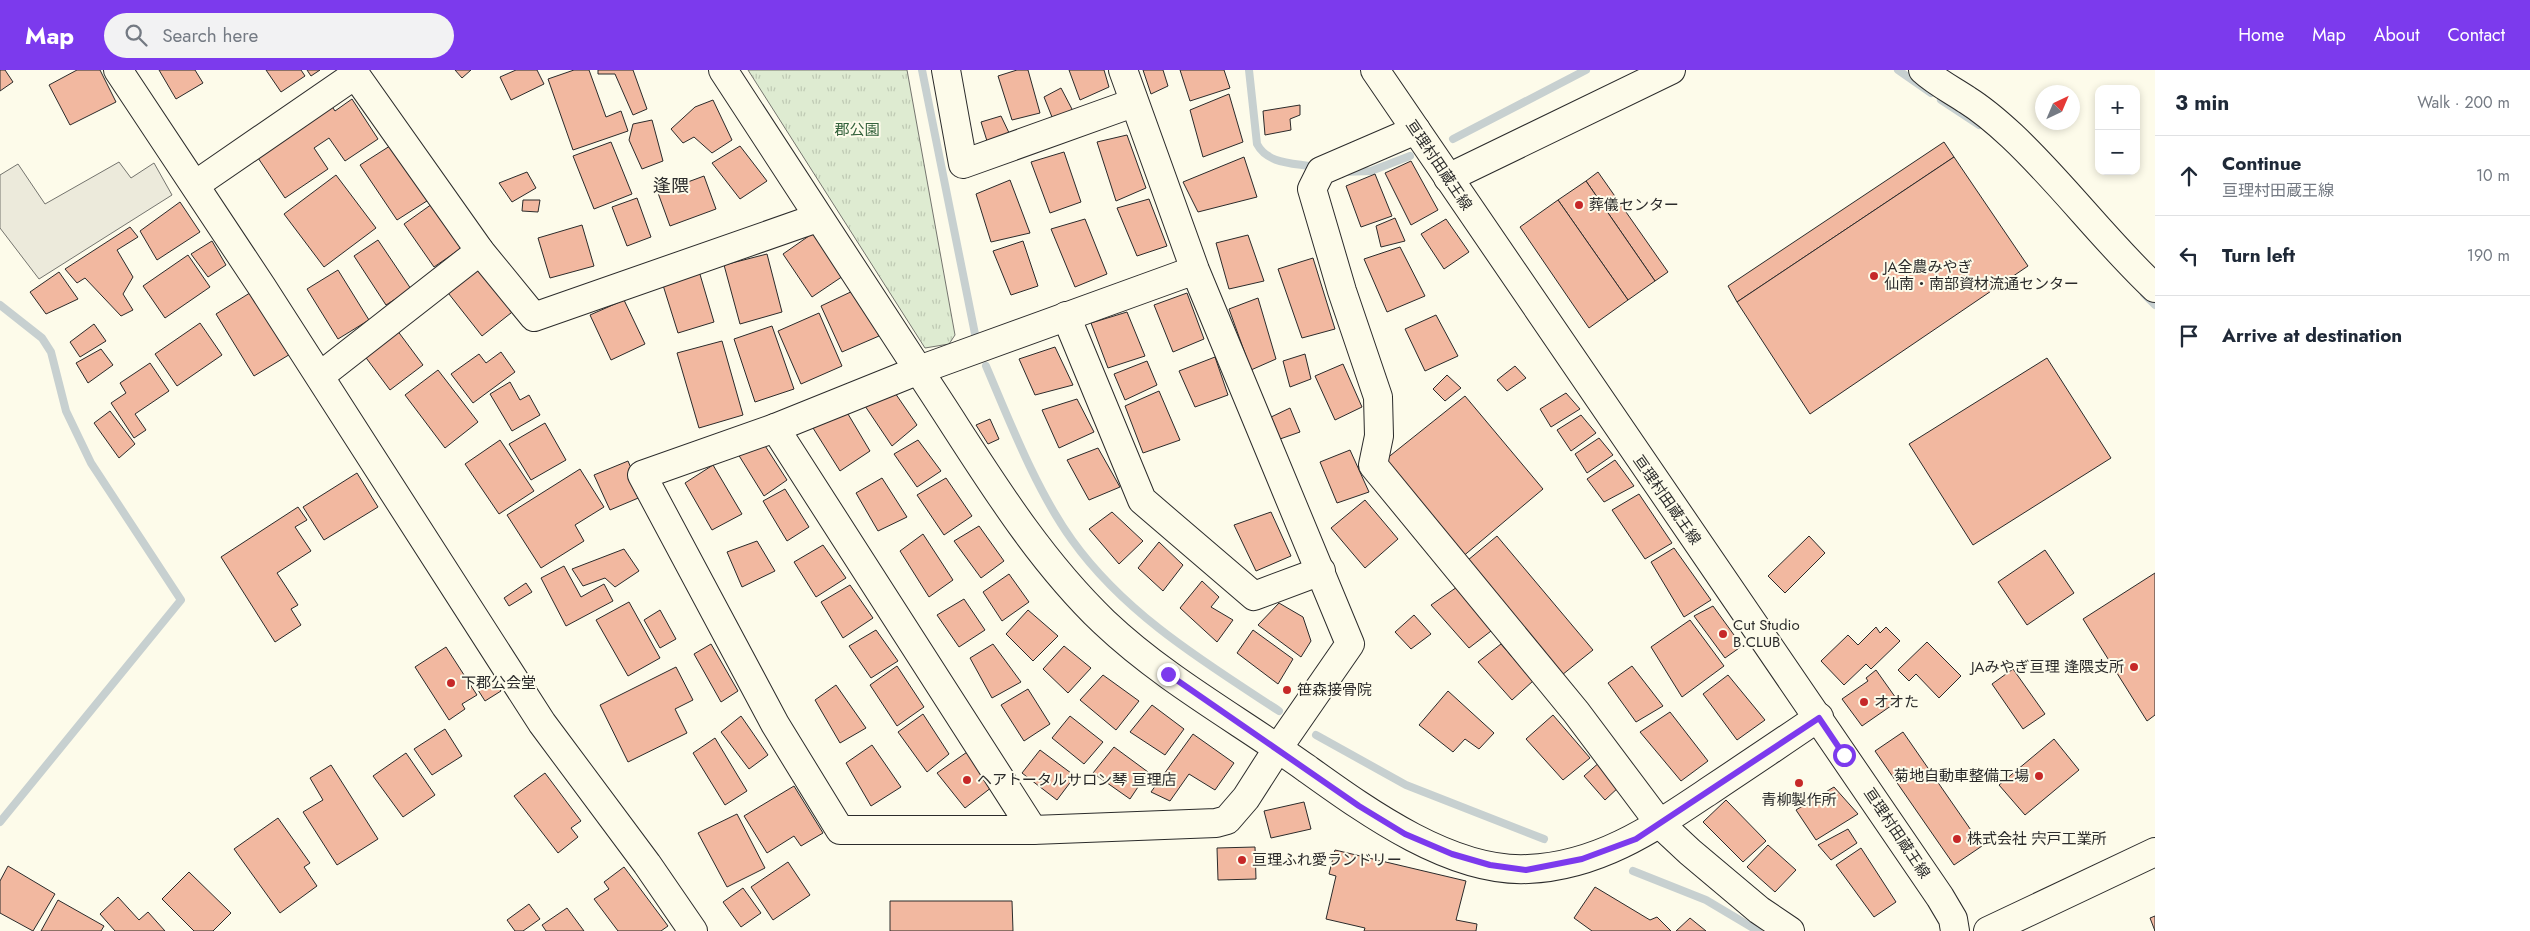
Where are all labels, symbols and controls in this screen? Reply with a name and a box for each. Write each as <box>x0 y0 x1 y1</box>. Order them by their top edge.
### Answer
search box <box>104 13 454 58</box>
text: Map <box>25 18 74 53</box>
icon: search <box>122 21 150 49</box>
text: Search here <box>162 22 258 49</box>
text: Home <box>2238 22 2284 48</box>
text: Map <box>2312 22 2346 48</box>
text: About <box>2374 22 2419 48</box>
text: Contact <box>2447 22 2505 48</box>
north arrow <box>2035 85 2080 130</box>
map controls <box>2095 85 2140 175</box>
button: + <box>2095 85 2140 130</box>
text: 3 min <box>2175 88 2229 118</box>
text: Walk · 200 m <box>2417 91 2510 114</box>
street label: 亘理村田蔵王線 <box>1401 115 1477 215</box>
park label: 郡公園 <box>834 119 880 141</box>
button: − <box>2095 130 2140 175</box>
text: Continue <box>2222 150 2301 177</box>
icon: ahead <box>2175 162 2203 190</box>
text: 10 m <box>2476 164 2510 187</box>
district label: 逢隈 <box>653 173 689 199</box>
text: 亘理村田蔵王線 <box>2222 179 2334 202</box>
place label: 葬儀センター <box>1589 194 1679 216</box>
marker: 葬儀センター <box>1573 199 1585 211</box>
icon: left <box>2175 242 2203 270</box>
text: Turn left <box>2222 242 2295 269</box>
text: 190 m <box>2467 244 2510 267</box>
place label: JA全農みやぎ 仙南・南部資材流通センター <box>1882 256 2079 295</box>
marker: JA全農みやぎ 仙南・南部資材流通センター <box>1868 270 1880 282</box>
icon: arrive <box>2175 322 2203 350</box>
text: Arrive at destination <box>2222 322 2402 349</box>
street label: 亘理村田蔵王線 <box>1628 451 1706 549</box>
place label: Cut Studio B.CLUB <box>1733 614 1800 653</box>
marker: Cut Studio B.CLUB <box>1717 628 1729 640</box>
place label: JAみやぎ亘理 逢隈支所 <box>1969 656 2124 678</box>
marker: JAみやぎ亘理 逢隈支所 <box>2128 661 2140 673</box>
route end <box>1157 663 1180 686</box>
place label: 下郡公会堂 <box>461 672 536 694</box>
marker: 下郡公会堂 <box>445 677 457 689</box>
place label: 笹森接骨院 <box>1297 679 1372 701</box>
marker: 笹森接骨院 <box>1281 684 1293 696</box>
place label: オオた <box>1874 691 1919 713</box>
marker: オオた <box>1858 696 1870 708</box>
route start <box>1833 744 1856 767</box>
place label: 菊地自動車整備工場 <box>1894 765 2029 787</box>
place label: ヘアトータルサロン琴 亘理店 <box>977 769 1177 791</box>
marker: 菊地自動車整備工場 <box>2033 770 2045 782</box>
marker: ヘアトータルサロン琴 亘理店 <box>961 774 973 786</box>
marker: 青柳製作所 <box>1793 777 1805 789</box>
street label: 亘理村田蔵王線 <box>1859 783 1935 883</box>
place label: 青柳製作所 <box>1761 789 1837 811</box>
place label: 株式会社 宍戸工業所 <box>1967 828 2107 850</box>
marker: 株式会社 宍戸工業所 <box>1951 833 1963 845</box>
place label: 亘理ふれ愛ランドリー <box>1252 849 1402 871</box>
marker: 亘理ふれ愛ランドリー <box>1236 854 1248 866</box>

